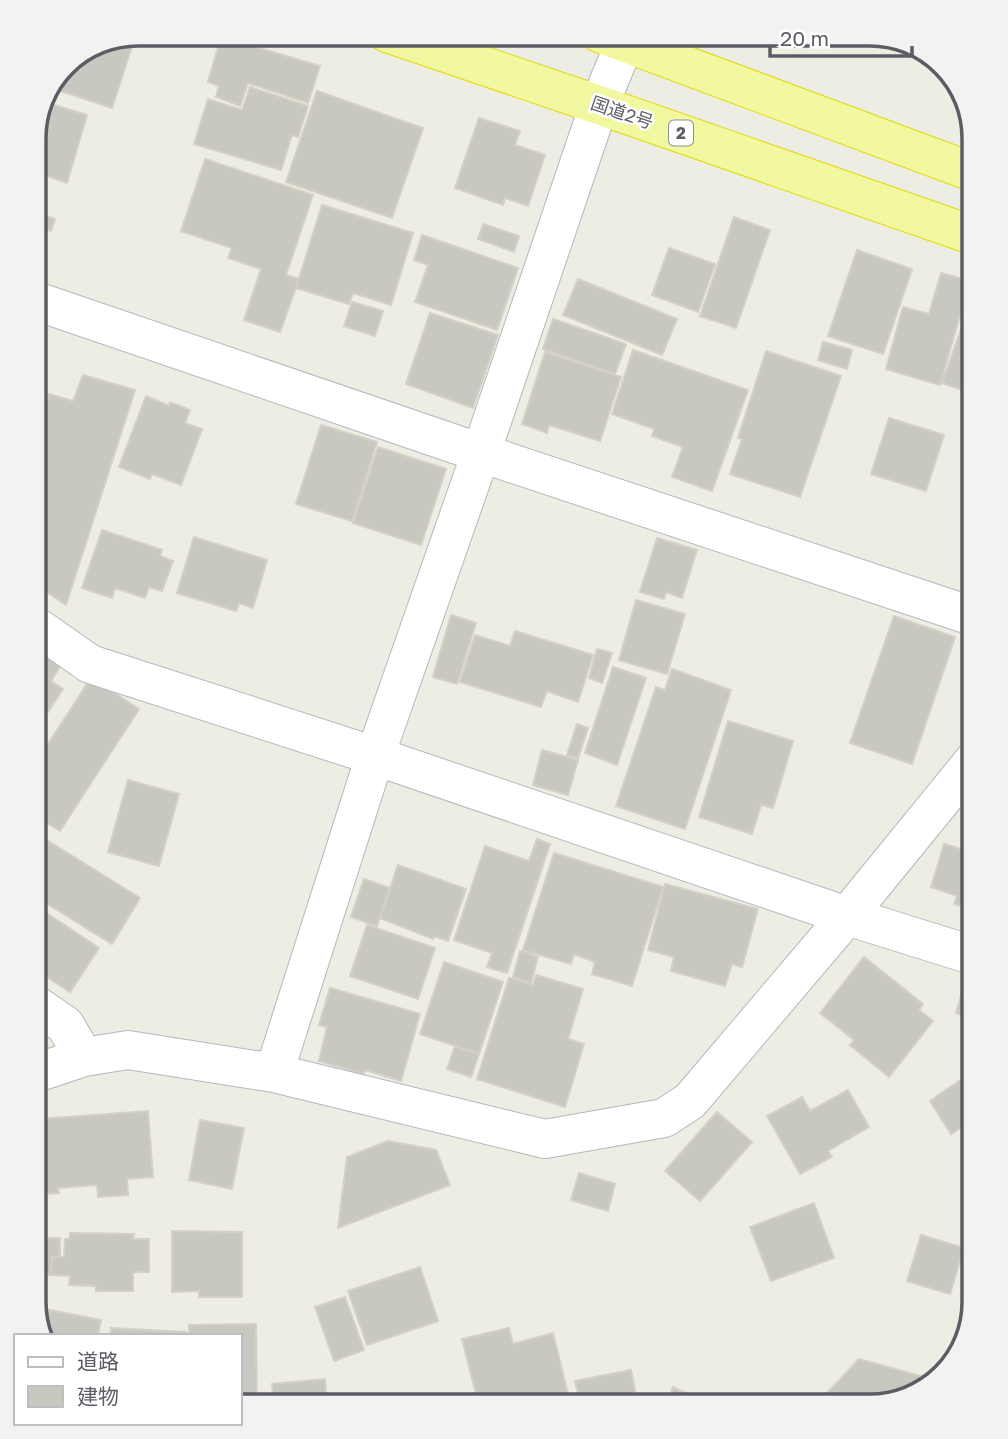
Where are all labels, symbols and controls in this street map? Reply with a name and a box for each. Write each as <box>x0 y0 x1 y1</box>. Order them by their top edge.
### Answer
scale bar <box>770 14 912 58</box>
text: 20 m <box>780 25 829 51</box>
street label: 国道2号 <box>588 91 656 133</box>
road number: 2 <box>669 120 693 146</box>
legend <box>14 1334 242 1425</box>
text: 道路 <box>77 1348 119 1374</box>
text: 建物 <box>77 1383 119 1409</box>

